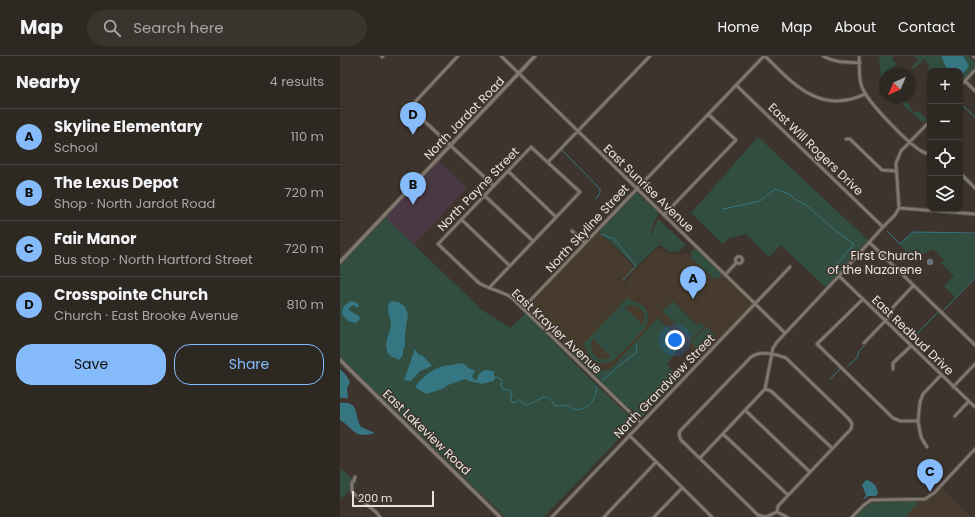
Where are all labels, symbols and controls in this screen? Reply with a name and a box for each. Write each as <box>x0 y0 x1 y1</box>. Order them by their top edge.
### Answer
search box <box>87 10 367 46</box>
text: Map <box>20 14 63 41</box>
icon: search <box>101 17 123 39</box>
text: Search here <box>133 17 224 38</box>
text: Home <box>717 17 759 37</box>
text: Map <box>781 17 812 37</box>
text: About <box>834 17 876 37</box>
text: Contact <box>898 17 955 37</box>
north arrow <box>879 68 915 104</box>
map controls <box>927 68 963 212</box>
button: + <box>927 68 963 104</box>
text: Nearby <box>16 70 80 94</box>
text: 4 results <box>270 72 324 91</box>
street label: North Jardot Road <box>420 73 508 163</box>
street label: East Will Rogers Drive <box>765 99 867 199</box>
pin: D <box>400 102 426 135</box>
button: − <box>927 104 963 140</box>
text: Skyline Elementary <box>54 116 203 137</box>
text: A <box>24 127 34 146</box>
text: 110 m <box>291 127 324 146</box>
text: School <box>54 138 98 157</box>
street label: East Sunrise Avenue <box>600 140 698 236</box>
button: locate <box>927 140 963 176</box>
street label: North Payne Street <box>433 143 523 235</box>
text: The Lexus Depot <box>54 172 178 193</box>
pin: B <box>400 172 426 205</box>
button: layers <box>927 176 963 212</box>
street label: North Skyline Street <box>541 180 633 276</box>
text: B <box>25 183 33 202</box>
text: 720 m <box>284 183 324 202</box>
text: Shop · North Jardot Road <box>54 194 215 213</box>
text: Fair Manor <box>54 228 136 249</box>
text: C <box>24 239 34 258</box>
text: 720 m <box>284 239 324 258</box>
place label: First Church of the Nazarene <box>827 247 922 278</box>
text: Bus stop · North Hartford Street <box>54 250 253 269</box>
marker: First Church of the Nazarene <box>925 257 935 267</box>
pin: A <box>680 266 706 299</box>
text: Crosspointe Church <box>54 284 208 305</box>
street label: East Krayler Avenue <box>508 285 606 377</box>
street label: East Redbud Drive <box>868 291 958 379</box>
text: D <box>24 295 34 314</box>
text: 810 m <box>287 295 324 314</box>
text: Church · East Brooke Avenue <box>54 306 238 325</box>
street label: North Grandview Street <box>610 330 718 442</box>
your location <box>665 330 685 350</box>
button: Save <box>16 344 166 385</box>
button: Share <box>174 344 324 385</box>
street label: East Lakeview Road <box>379 385 475 479</box>
pin: C <box>917 459 943 492</box>
scale bar <box>352 489 434 508</box>
text: 200 m <box>358 490 392 506</box>

